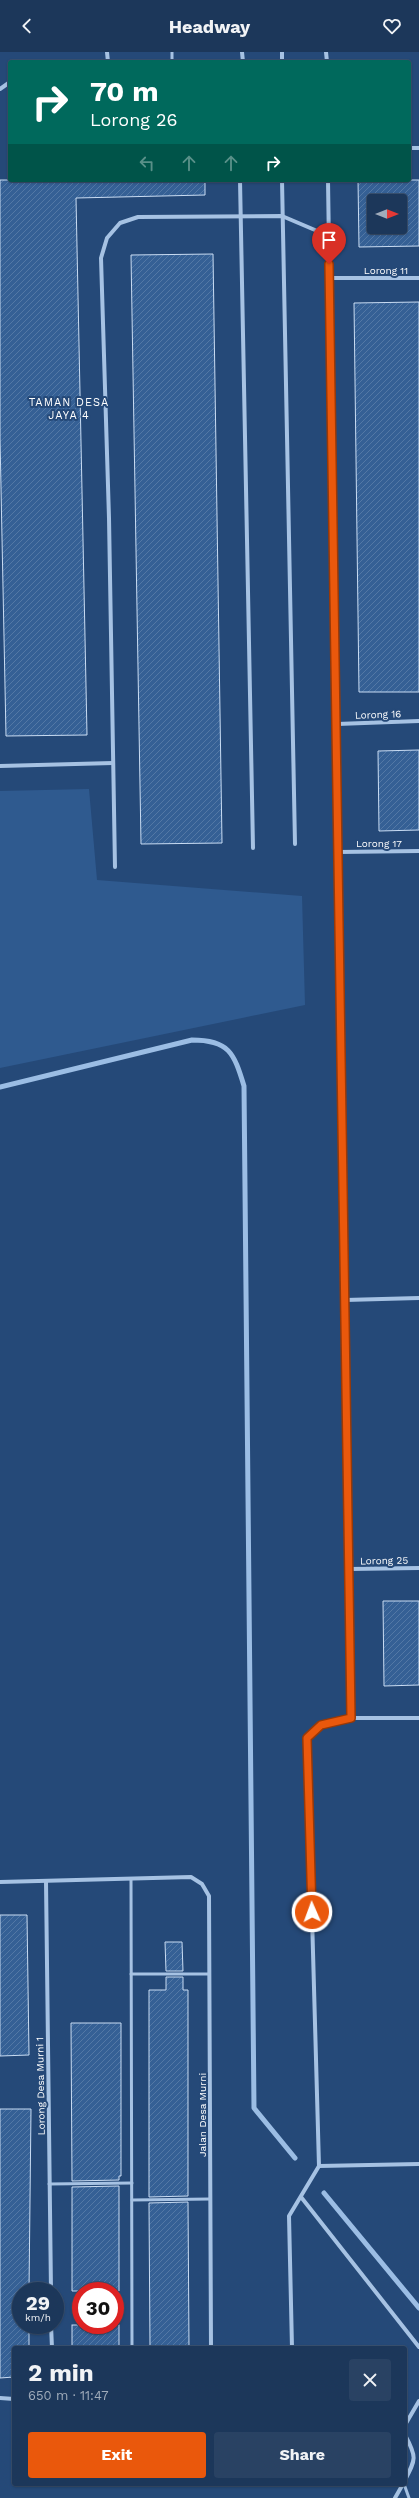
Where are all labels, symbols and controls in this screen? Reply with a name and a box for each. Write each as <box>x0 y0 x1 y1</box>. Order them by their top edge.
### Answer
icon: back <box>16 15 38 37</box>
icon: heart <box>381 15 403 37</box>
text: Headway <box>169 16 250 37</box>
text: 70 m <box>90 75 159 108</box>
icon: right <box>24 76 76 128</box>
text: Lorong 26 <box>90 109 177 130</box>
icon: left <box>136 152 158 174</box>
icon: ahead <box>178 152 200 174</box>
icon: ahead <box>220 152 242 174</box>
icon: right <box>262 152 284 174</box>
north arrow <box>367 194 407 234</box>
map controls <box>367 194 407 234</box>
pin <box>312 223 346 264</box>
icon: arrive <box>318 229 340 251</box>
street label: Lorong 11 <box>364 265 408 276</box>
district label: TAMAN DESA JAYA 4 <box>29 396 109 422</box>
street label: Lorong 16 <box>355 708 401 721</box>
street label: Lorong 17 <box>356 838 402 849</box>
street label: Lorong 25 <box>360 1555 408 1566</box>
position arrow <box>291 1891 333 1933</box>
street label: Lorong Desa Murni 1 <box>34 2037 47 2135</box>
street label: Jalan Desa Murni <box>197 2073 208 2157</box>
speed limit sign: 30 <box>72 2282 124 2334</box>
text: 29 <box>26 2291 50 2315</box>
text: km/h <box>25 2312 51 2323</box>
text: 2 min <box>28 2359 94 2387</box>
button: close <box>349 2359 391 2401</box>
text: 650 m · 11:47 <box>28 2388 109 2403</box>
button: Exit <box>28 2432 206 2478</box>
button: Share <box>214 2432 391 2478</box>

